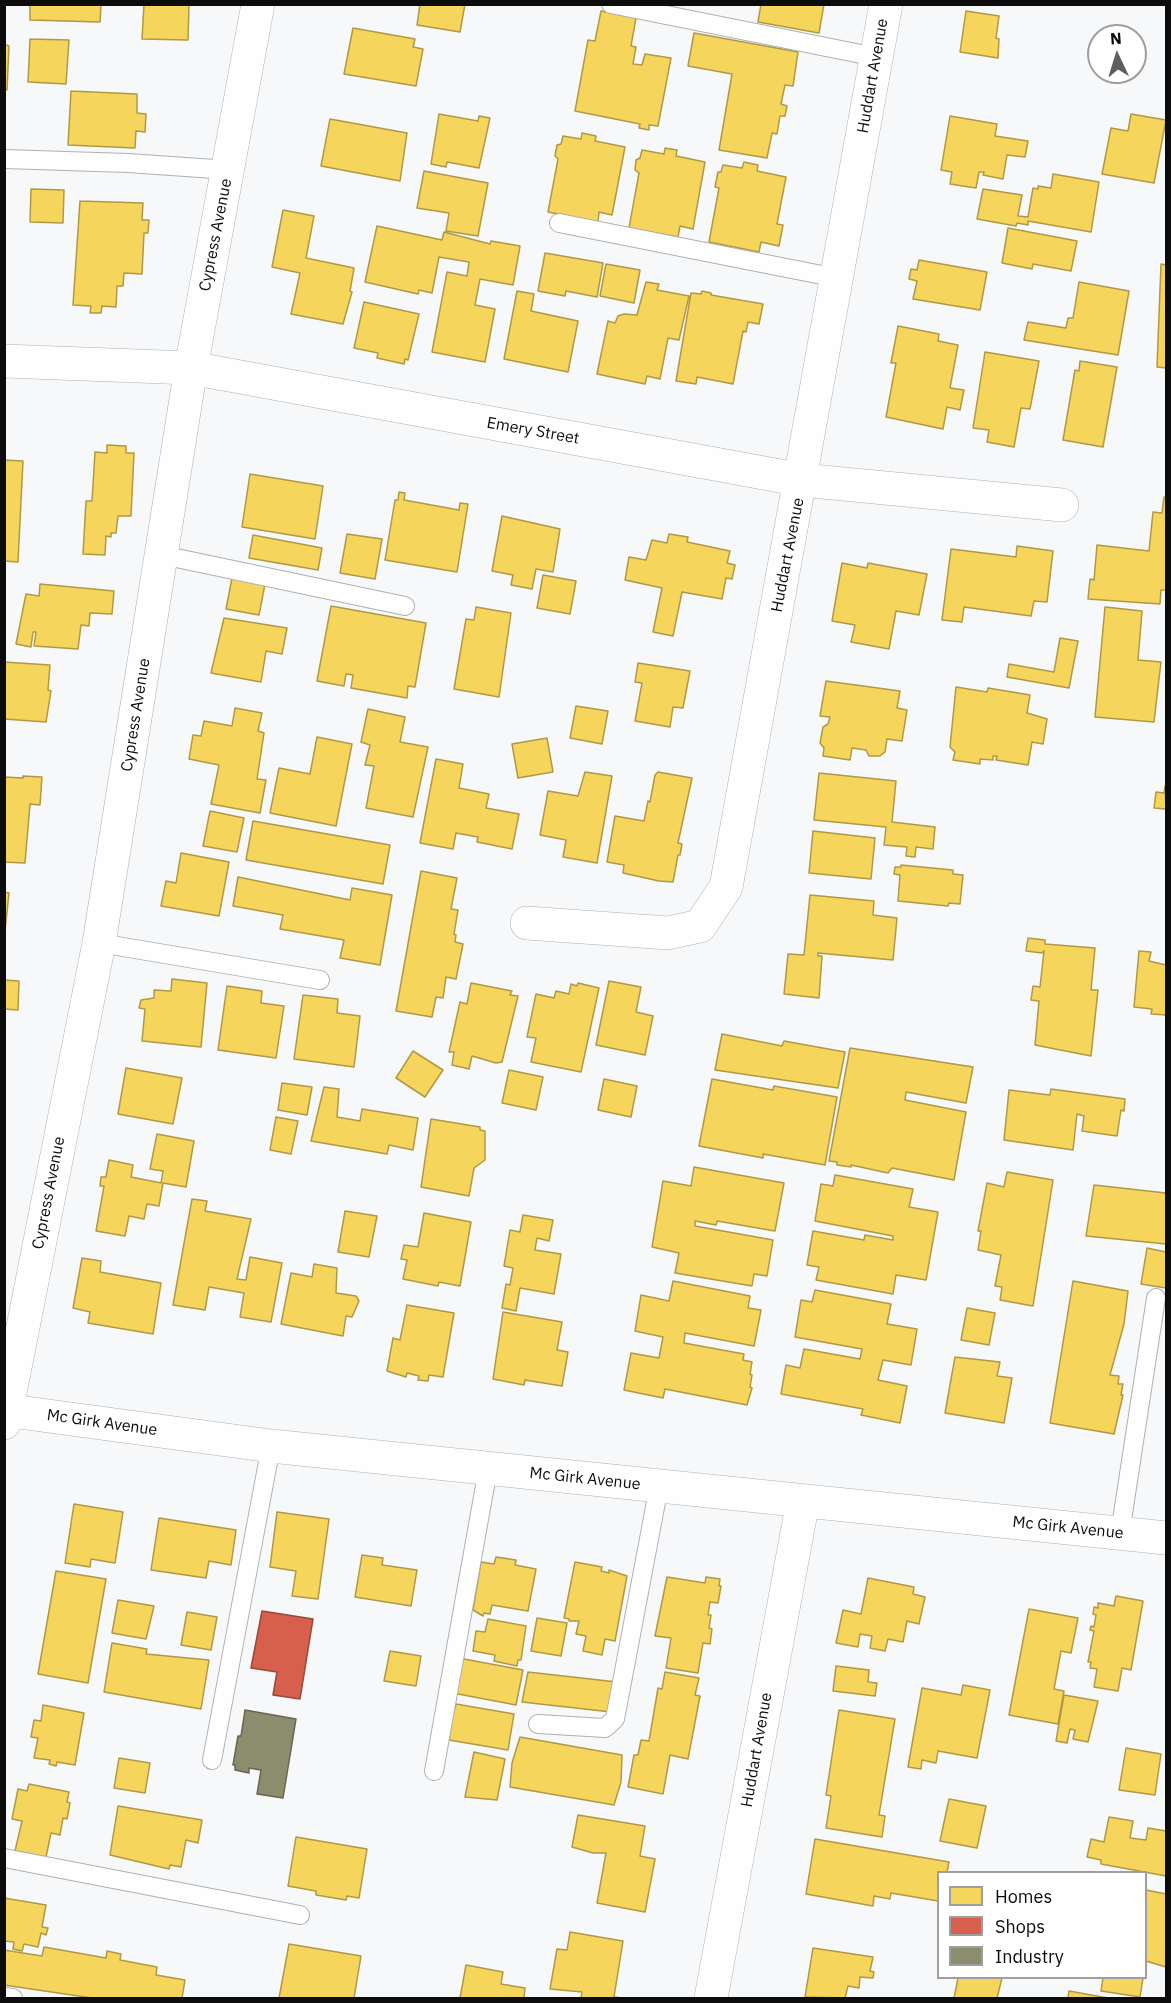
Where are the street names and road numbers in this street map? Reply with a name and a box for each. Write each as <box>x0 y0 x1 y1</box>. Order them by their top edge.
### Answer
street label: Huddart Avenue <box>853 17 893 135</box>
street label: Cypress Avenue <box>196 177 236 293</box>
street label: Emery Street <box>485 413 581 449</box>
street label: Huddart Avenue <box>767 496 809 614</box>
street label: Cypress Avenue <box>118 657 154 773</box>
street label: Cypress Avenue <box>29 1135 69 1251</box>
street label: Mc Girk Avenue <box>45 1406 159 1440</box>
street label: Mc Girk Avenue <box>529 1464 641 1494</box>
street label: Mc Girk Avenue <box>1012 1513 1124 1543</box>
street label: Huddart Avenue <box>737 1691 777 1809</box>

